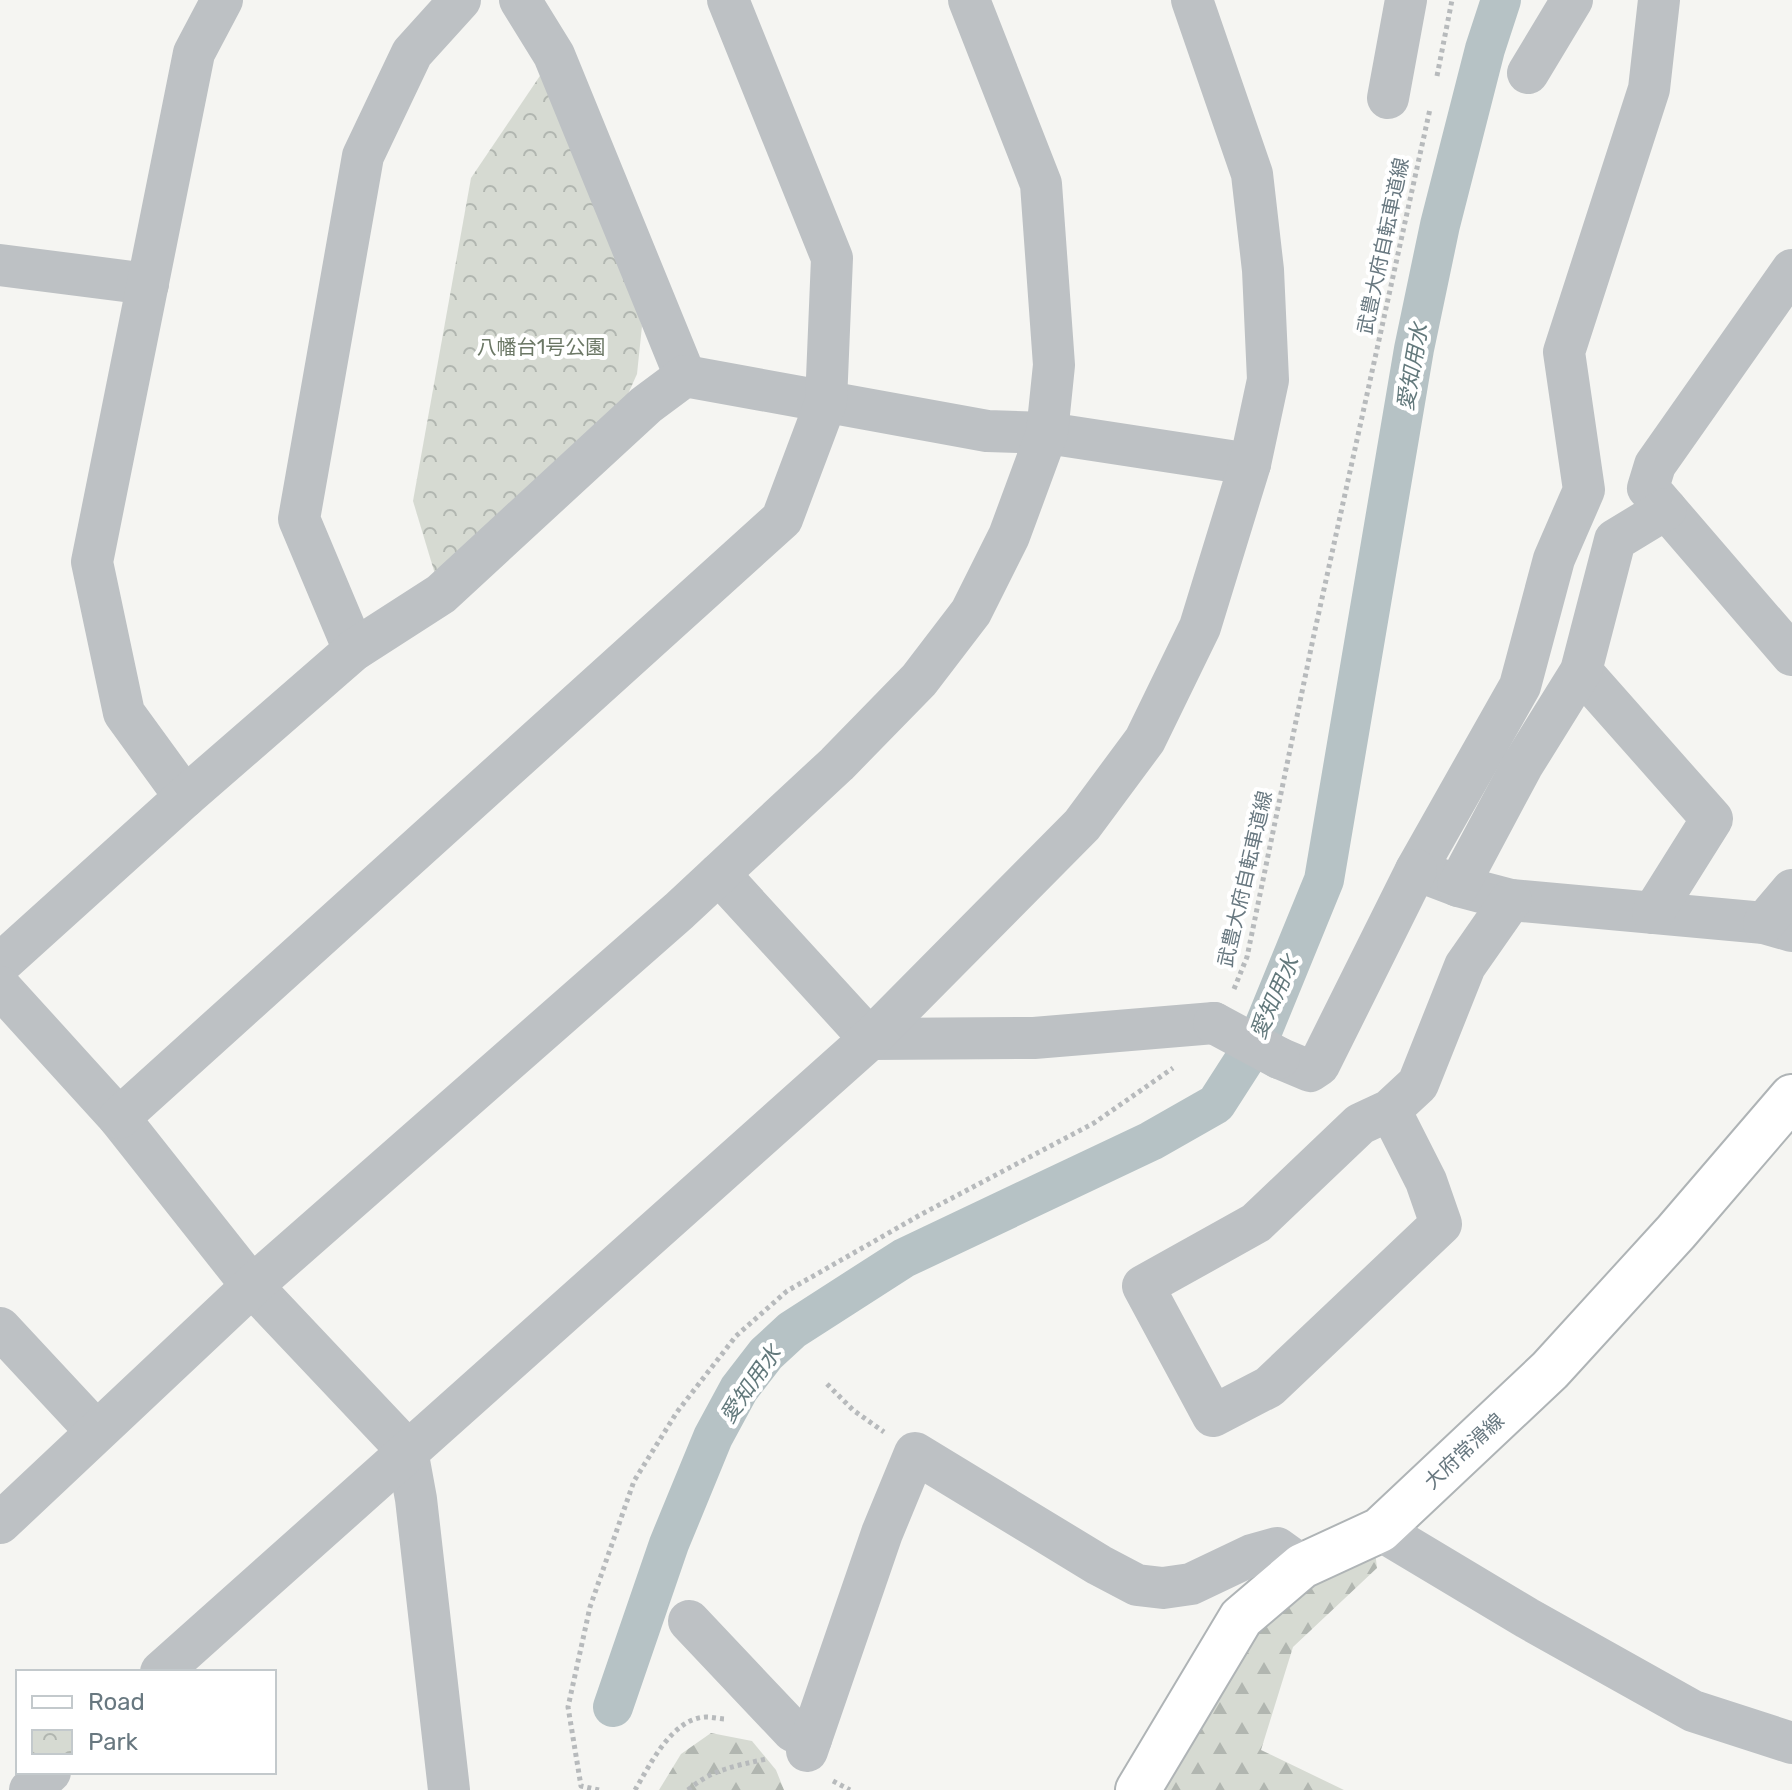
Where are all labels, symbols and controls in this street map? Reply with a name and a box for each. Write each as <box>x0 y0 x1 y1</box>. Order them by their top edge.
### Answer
street label: 武豊大府自転車道線 <box>1353 155 1413 337</box>
water label: 愛知用水 <box>1392 319 1434 413</box>
park label: 八幡台1号公園 <box>477 335 605 359</box>
street label: 武豊大府自転車道線 <box>1213 789 1277 969</box>
water label: 愛知用水 <box>1244 950 1305 1043</box>
water label: 愛知用水 <box>714 1339 788 1428</box>
street label: 大府常滑線 <box>1419 1408 1509 1494</box>
legend <box>16 1670 276 1774</box>
text: Road <box>88 1688 145 1716</box>
text: Park <box>88 1728 139 1756</box>

